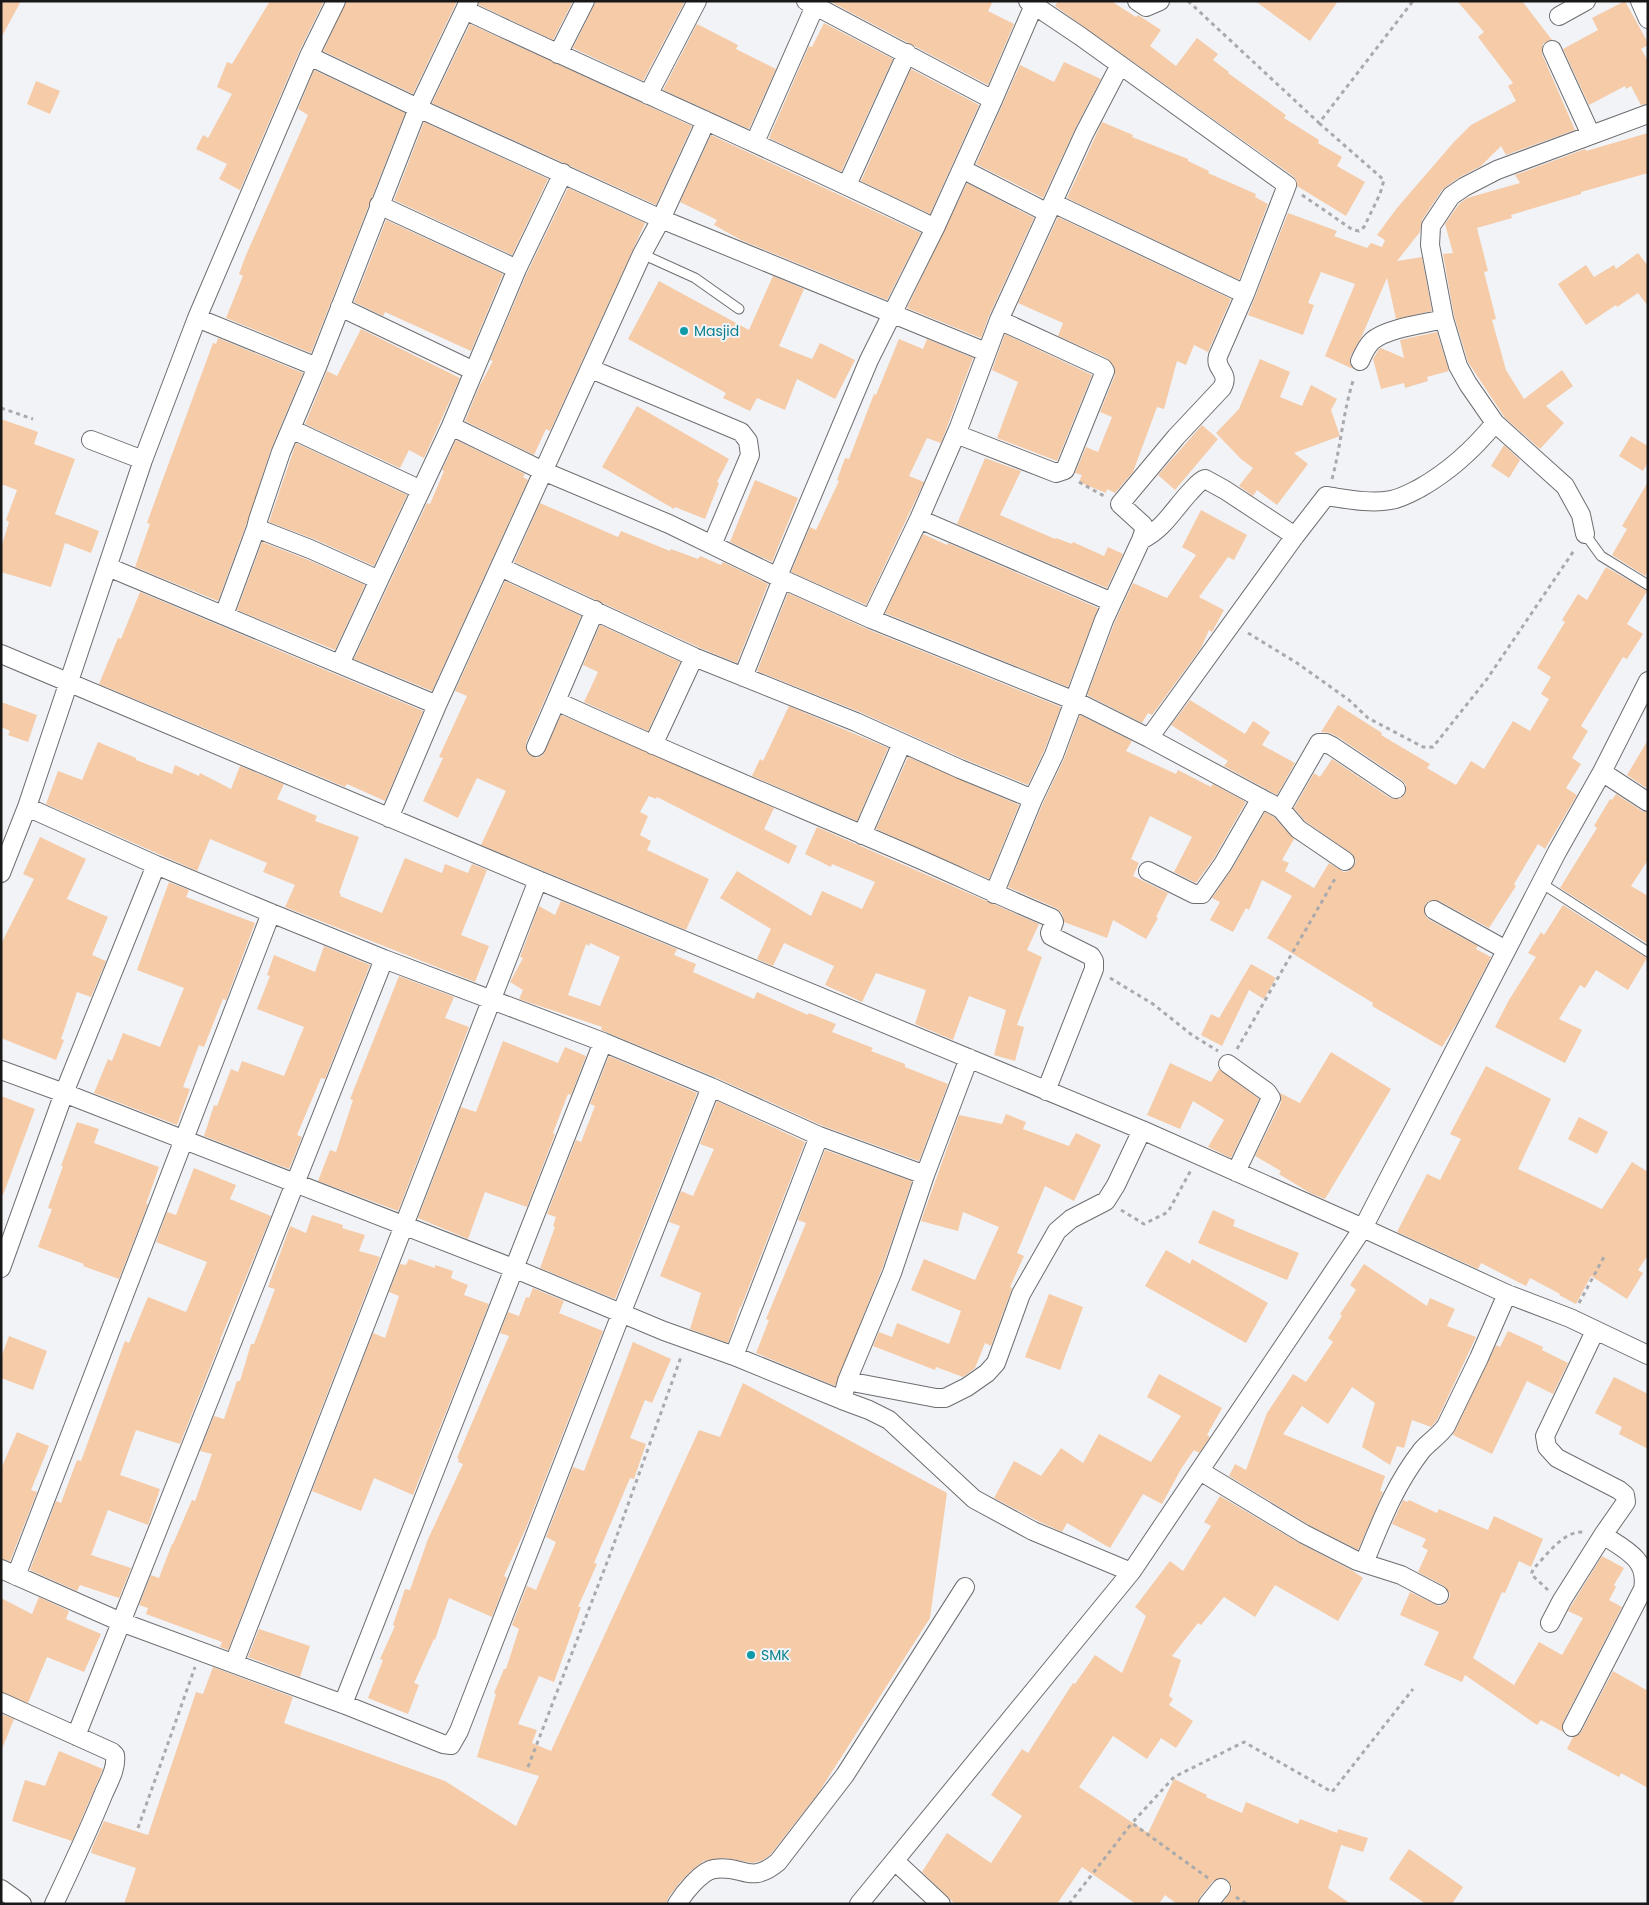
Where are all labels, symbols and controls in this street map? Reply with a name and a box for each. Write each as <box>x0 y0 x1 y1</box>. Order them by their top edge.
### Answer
place label: Masjid <box>694 321 739 341</box>
marker: Masjid <box>678 325 690 337</box>
place label: SMK <box>761 1645 790 1665</box>
marker: SMK <box>745 1649 757 1661</box>

